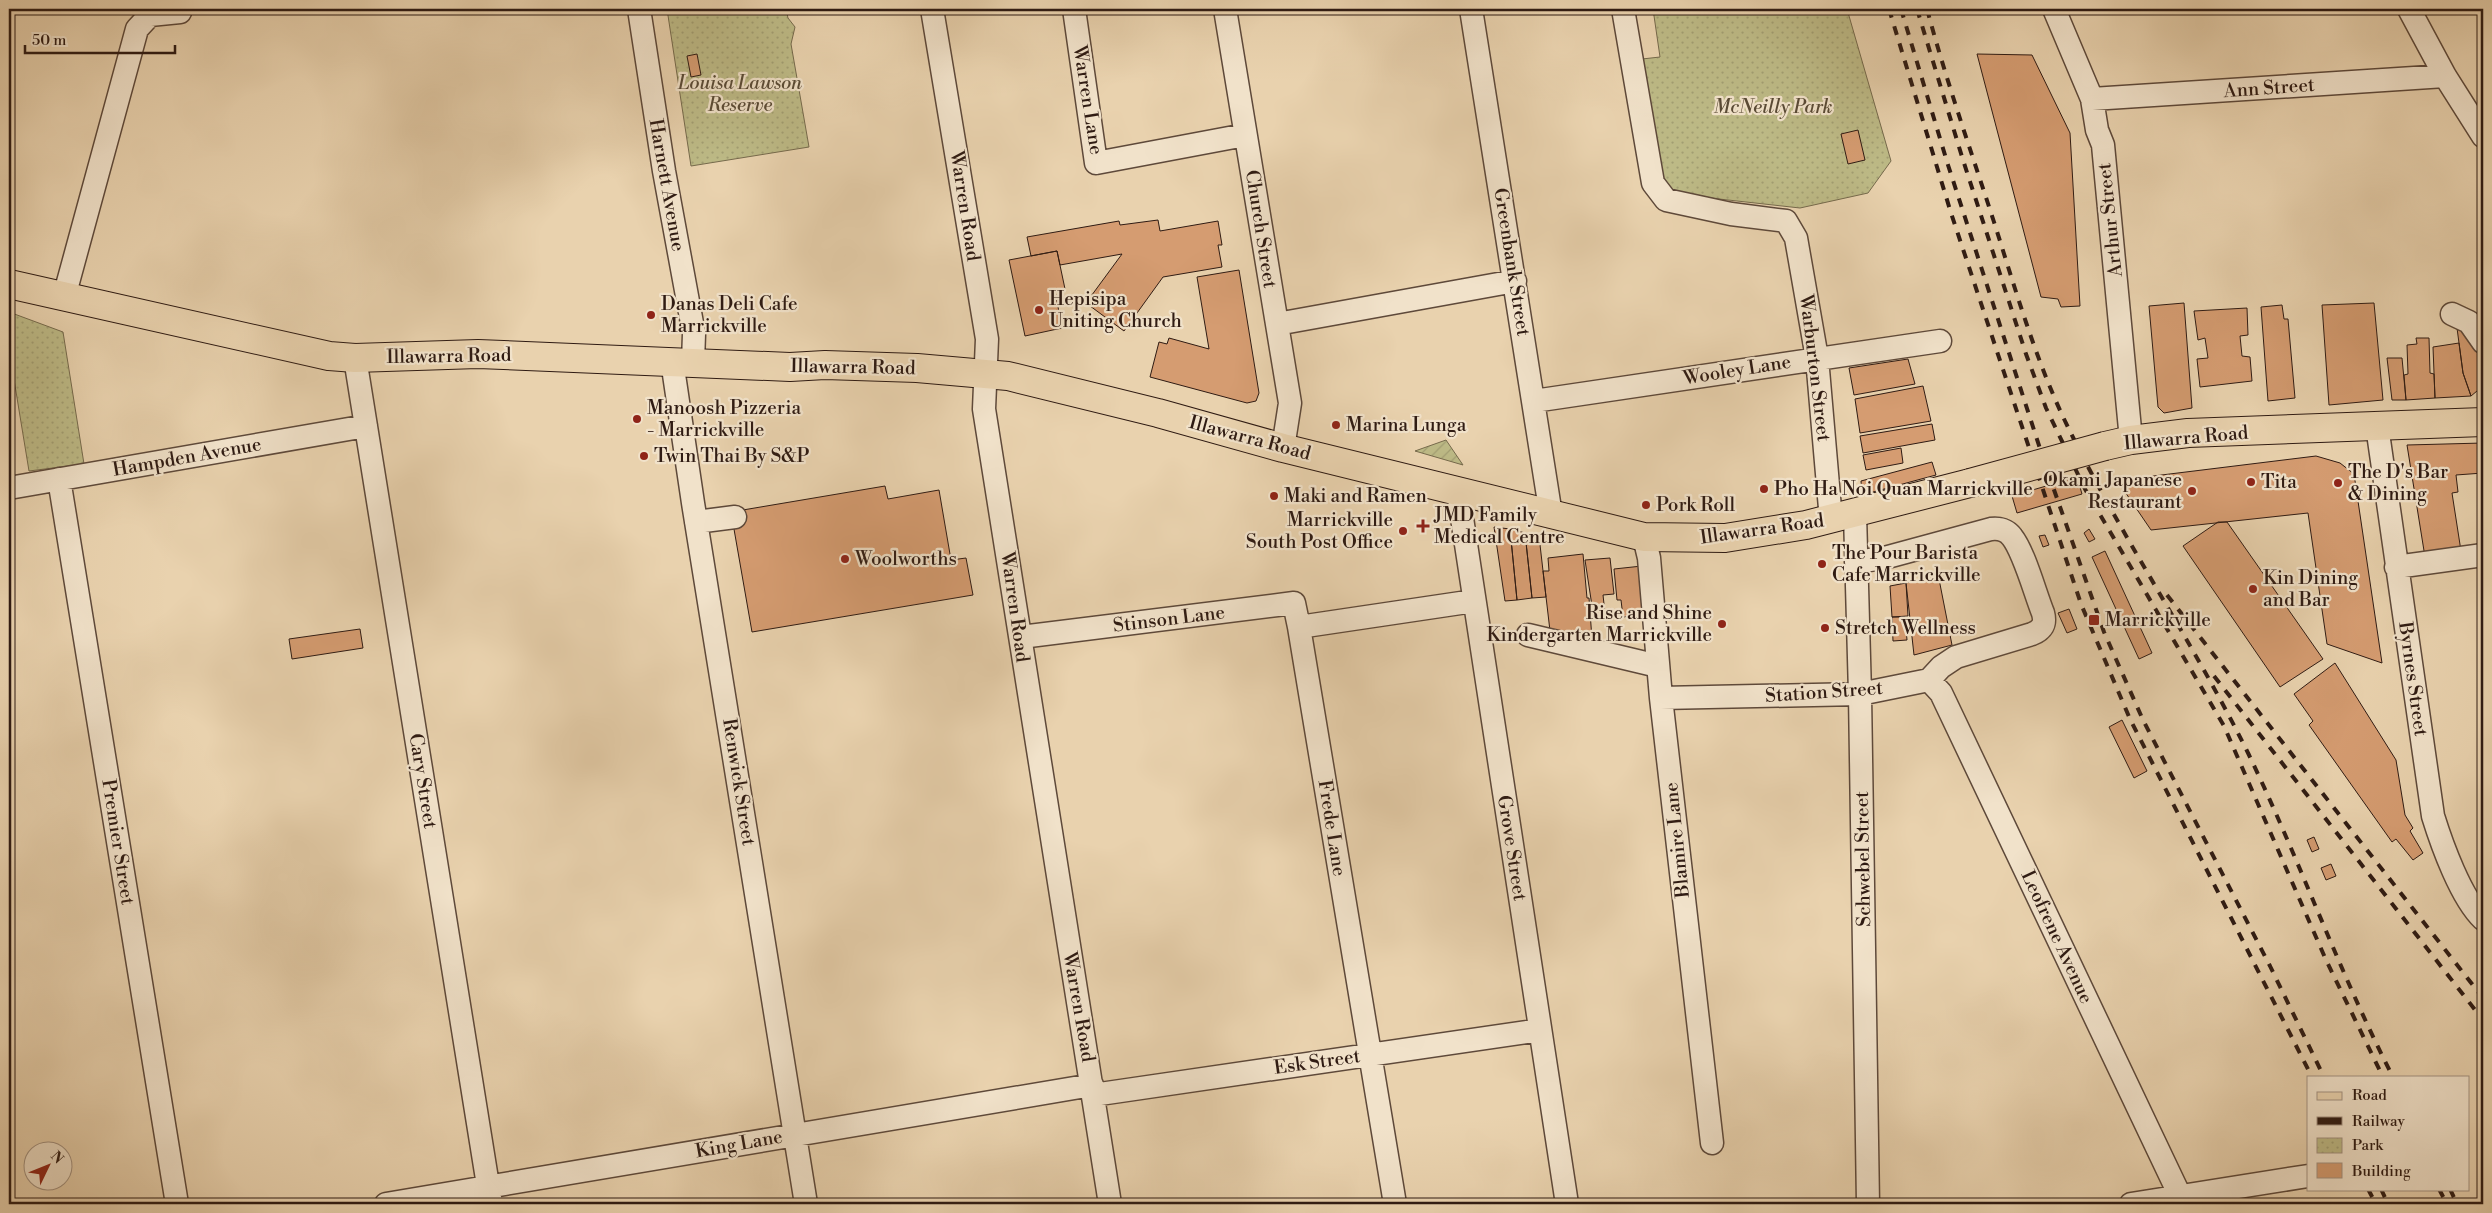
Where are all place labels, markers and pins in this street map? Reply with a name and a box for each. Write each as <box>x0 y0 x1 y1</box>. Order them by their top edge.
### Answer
place label: Hepisipa Uniting Church <box>1049 287 1182 333</box>
place label: Danas Deli Cafe Marrickville <box>661 292 797 338</box>
marker: Hepisipa Uniting Church <box>1033 304 1045 316</box>
marker: Danas Deli Cafe Marrickville <box>645 309 657 321</box>
place label: Manoosh Pizzeria - Marrickville <box>647 396 802 442</box>
marker: Manoosh Pizzeria - Marrickville <box>631 413 643 425</box>
place label: Marina Lunga <box>1346 413 1467 437</box>
marker: Marina Lunga <box>1330 419 1342 431</box>
place label: Twin Thai By S&P <box>654 444 810 468</box>
marker: Twin Thai By S&P <box>638 450 650 462</box>
place label: The D's Bar & Dining <box>2348 460 2448 506</box>
place label: Okami Japanese Restaurant <box>2043 468 2182 514</box>
place label: Tita <box>2261 470 2297 494</box>
marker: Tita <box>2245 476 2257 488</box>
place label: Pho Ha Noi Quan Marrickville <box>1774 477 2033 501</box>
marker: The D's Bar & Dining <box>2332 477 2344 489</box>
marker: Pho Ha Noi Quan Marrickville <box>1758 483 1770 495</box>
place label: Maki and Ramen <box>1284 484 1427 508</box>
marker: Okami Japanese Restaurant <box>2186 485 2198 497</box>
marker: Maki and Ramen <box>1268 490 1280 502</box>
place label: Pork Roll <box>1656 493 1735 517</box>
marker: Pork Roll <box>1640 499 1652 511</box>
place label: JMD Family Medical Centre <box>1433 503 1565 549</box>
place label: Marrickville South Post Office <box>1246 508 1393 554</box>
marker: JMD Family Medical Centre <box>1416 519 1430 533</box>
marker: Marrickville South Post Office <box>1397 525 1409 537</box>
place label: The Pour Barista Cafe Marrickville <box>1832 541 1981 587</box>
place label: Woolworths <box>854 547 957 571</box>
marker: Woolworths <box>839 553 851 565</box>
marker: The Pour Barista Cafe Marrickville <box>1816 558 1828 570</box>
place label: Kin Dining and Bar <box>2263 566 2358 612</box>
marker: Kin Dining and Bar <box>2247 583 2259 595</box>
place label: Rise and Shine Kindergarten Marrickville <box>1487 601 1712 647</box>
place label: Marrickville <box>2105 608 2211 632</box>
marker: Marrickville <box>2087 613 2101 627</box>
place label: Stretch Wellness <box>1835 616 1976 640</box>
marker: Rise and Shine Kindergarten Marrickville <box>1716 618 1728 630</box>
marker: Stretch Wellness <box>1819 622 1831 634</box>

